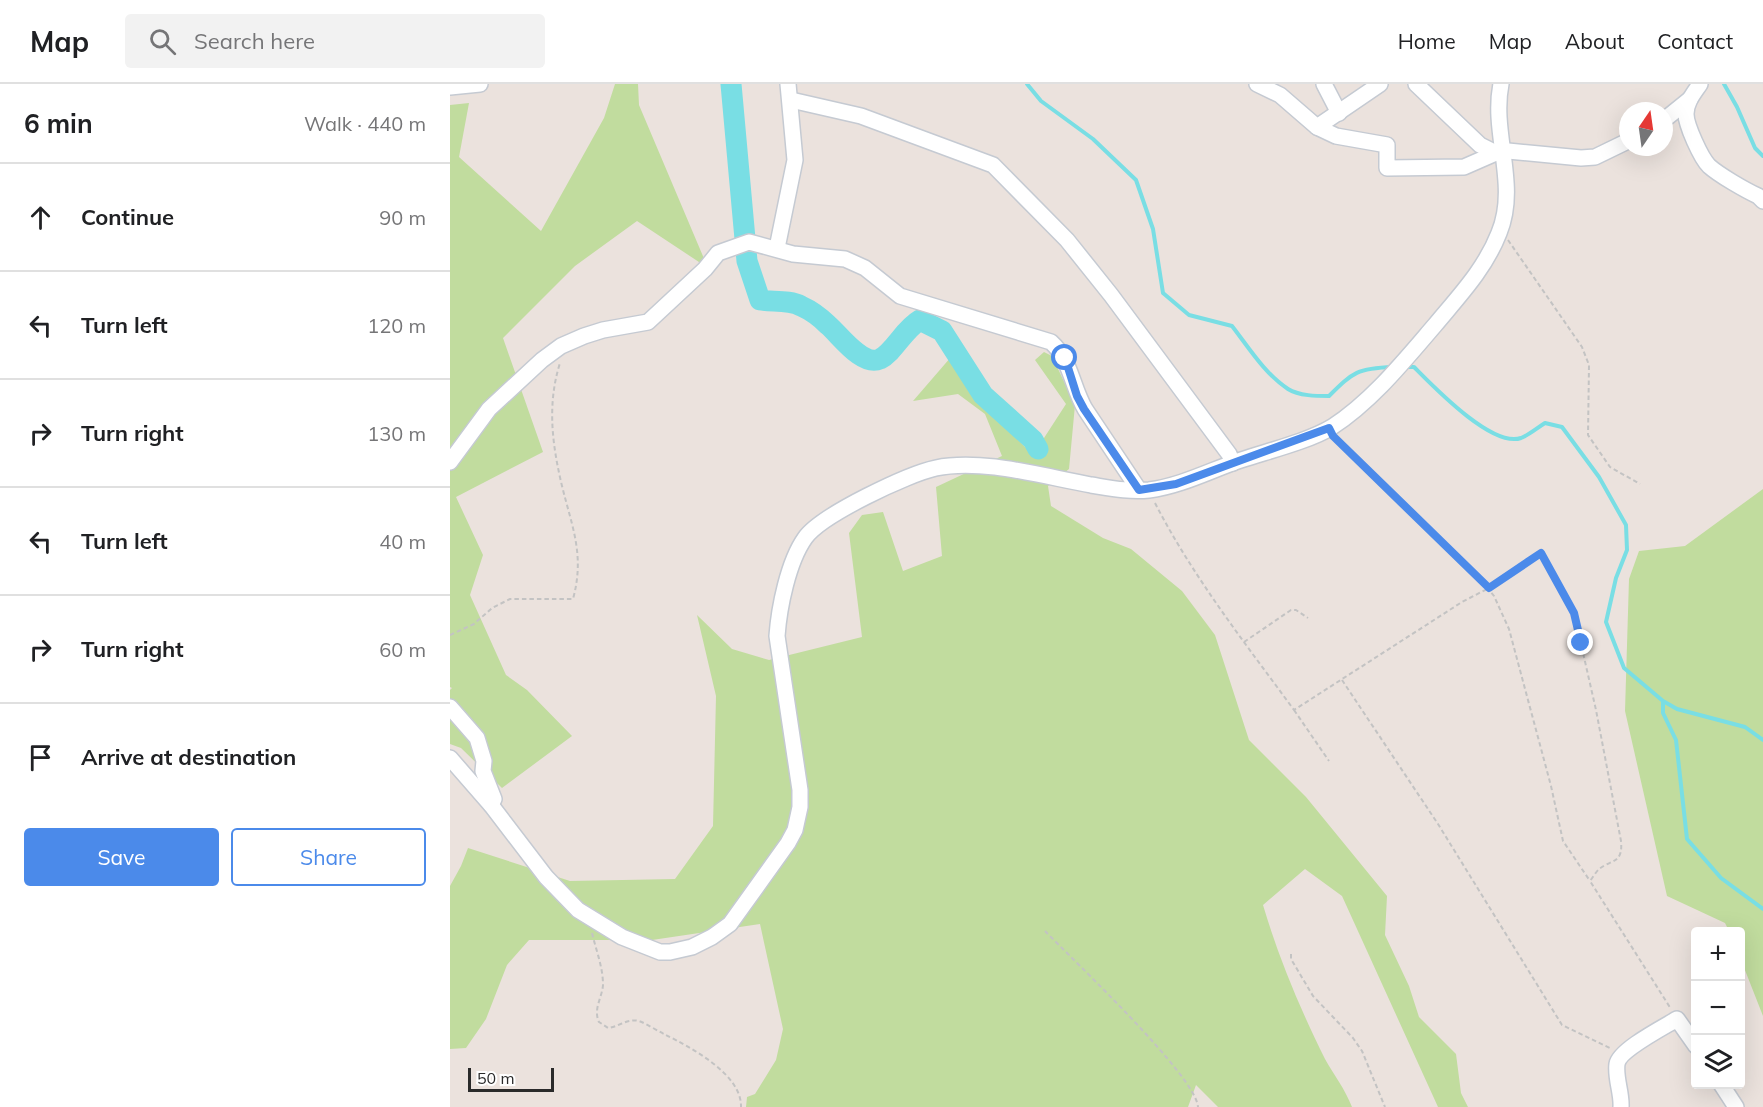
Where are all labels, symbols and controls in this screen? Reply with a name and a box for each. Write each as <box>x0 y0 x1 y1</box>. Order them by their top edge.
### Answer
search box <box>125 14 545 68</box>
text: Map <box>30 24 89 59</box>
icon: search <box>146 25 179 58</box>
text: Search here <box>194 27 315 55</box>
text: Home <box>1398 28 1456 54</box>
text: Map <box>1489 28 1532 54</box>
text: About <box>1565 28 1624 54</box>
text: Contact <box>1657 28 1733 54</box>
north arrow <box>1619 102 1673 156</box>
text: 6 min <box>24 107 93 140</box>
text: Walk · 440 m <box>304 111 426 136</box>
icon: ahead <box>24 201 57 234</box>
text: Continue <box>81 203 174 231</box>
text: 90 m <box>379 205 426 230</box>
icon: left <box>24 309 57 342</box>
text: Turn left <box>81 311 168 339</box>
text: 120 m <box>367 313 426 338</box>
route start <box>1051 344 1077 370</box>
icon: right <box>24 417 57 450</box>
text: Turn right <box>81 419 184 447</box>
text: 130 m <box>367 421 426 446</box>
icon: left <box>24 525 57 558</box>
text: Turn left <box>81 527 168 555</box>
text: 40 m <box>379 529 426 554</box>
route end <box>1567 629 1593 655</box>
icon: right <box>24 633 57 666</box>
text: Turn right <box>81 635 184 663</box>
text: 60 m <box>379 637 426 662</box>
icon: arrive <box>24 741 57 774</box>
text: Arrive at destination <box>81 743 296 771</box>
button: Save <box>24 828 219 886</box>
button: Share <box>231 828 426 886</box>
map controls <box>1691 927 1745 1089</box>
button: + <box>1691 927 1745 981</box>
button: − <box>1691 981 1745 1035</box>
button: layers <box>1691 1035 1745 1089</box>
scale bar <box>468 1065 554 1092</box>
text: 50 m <box>477 1068 514 1088</box>

